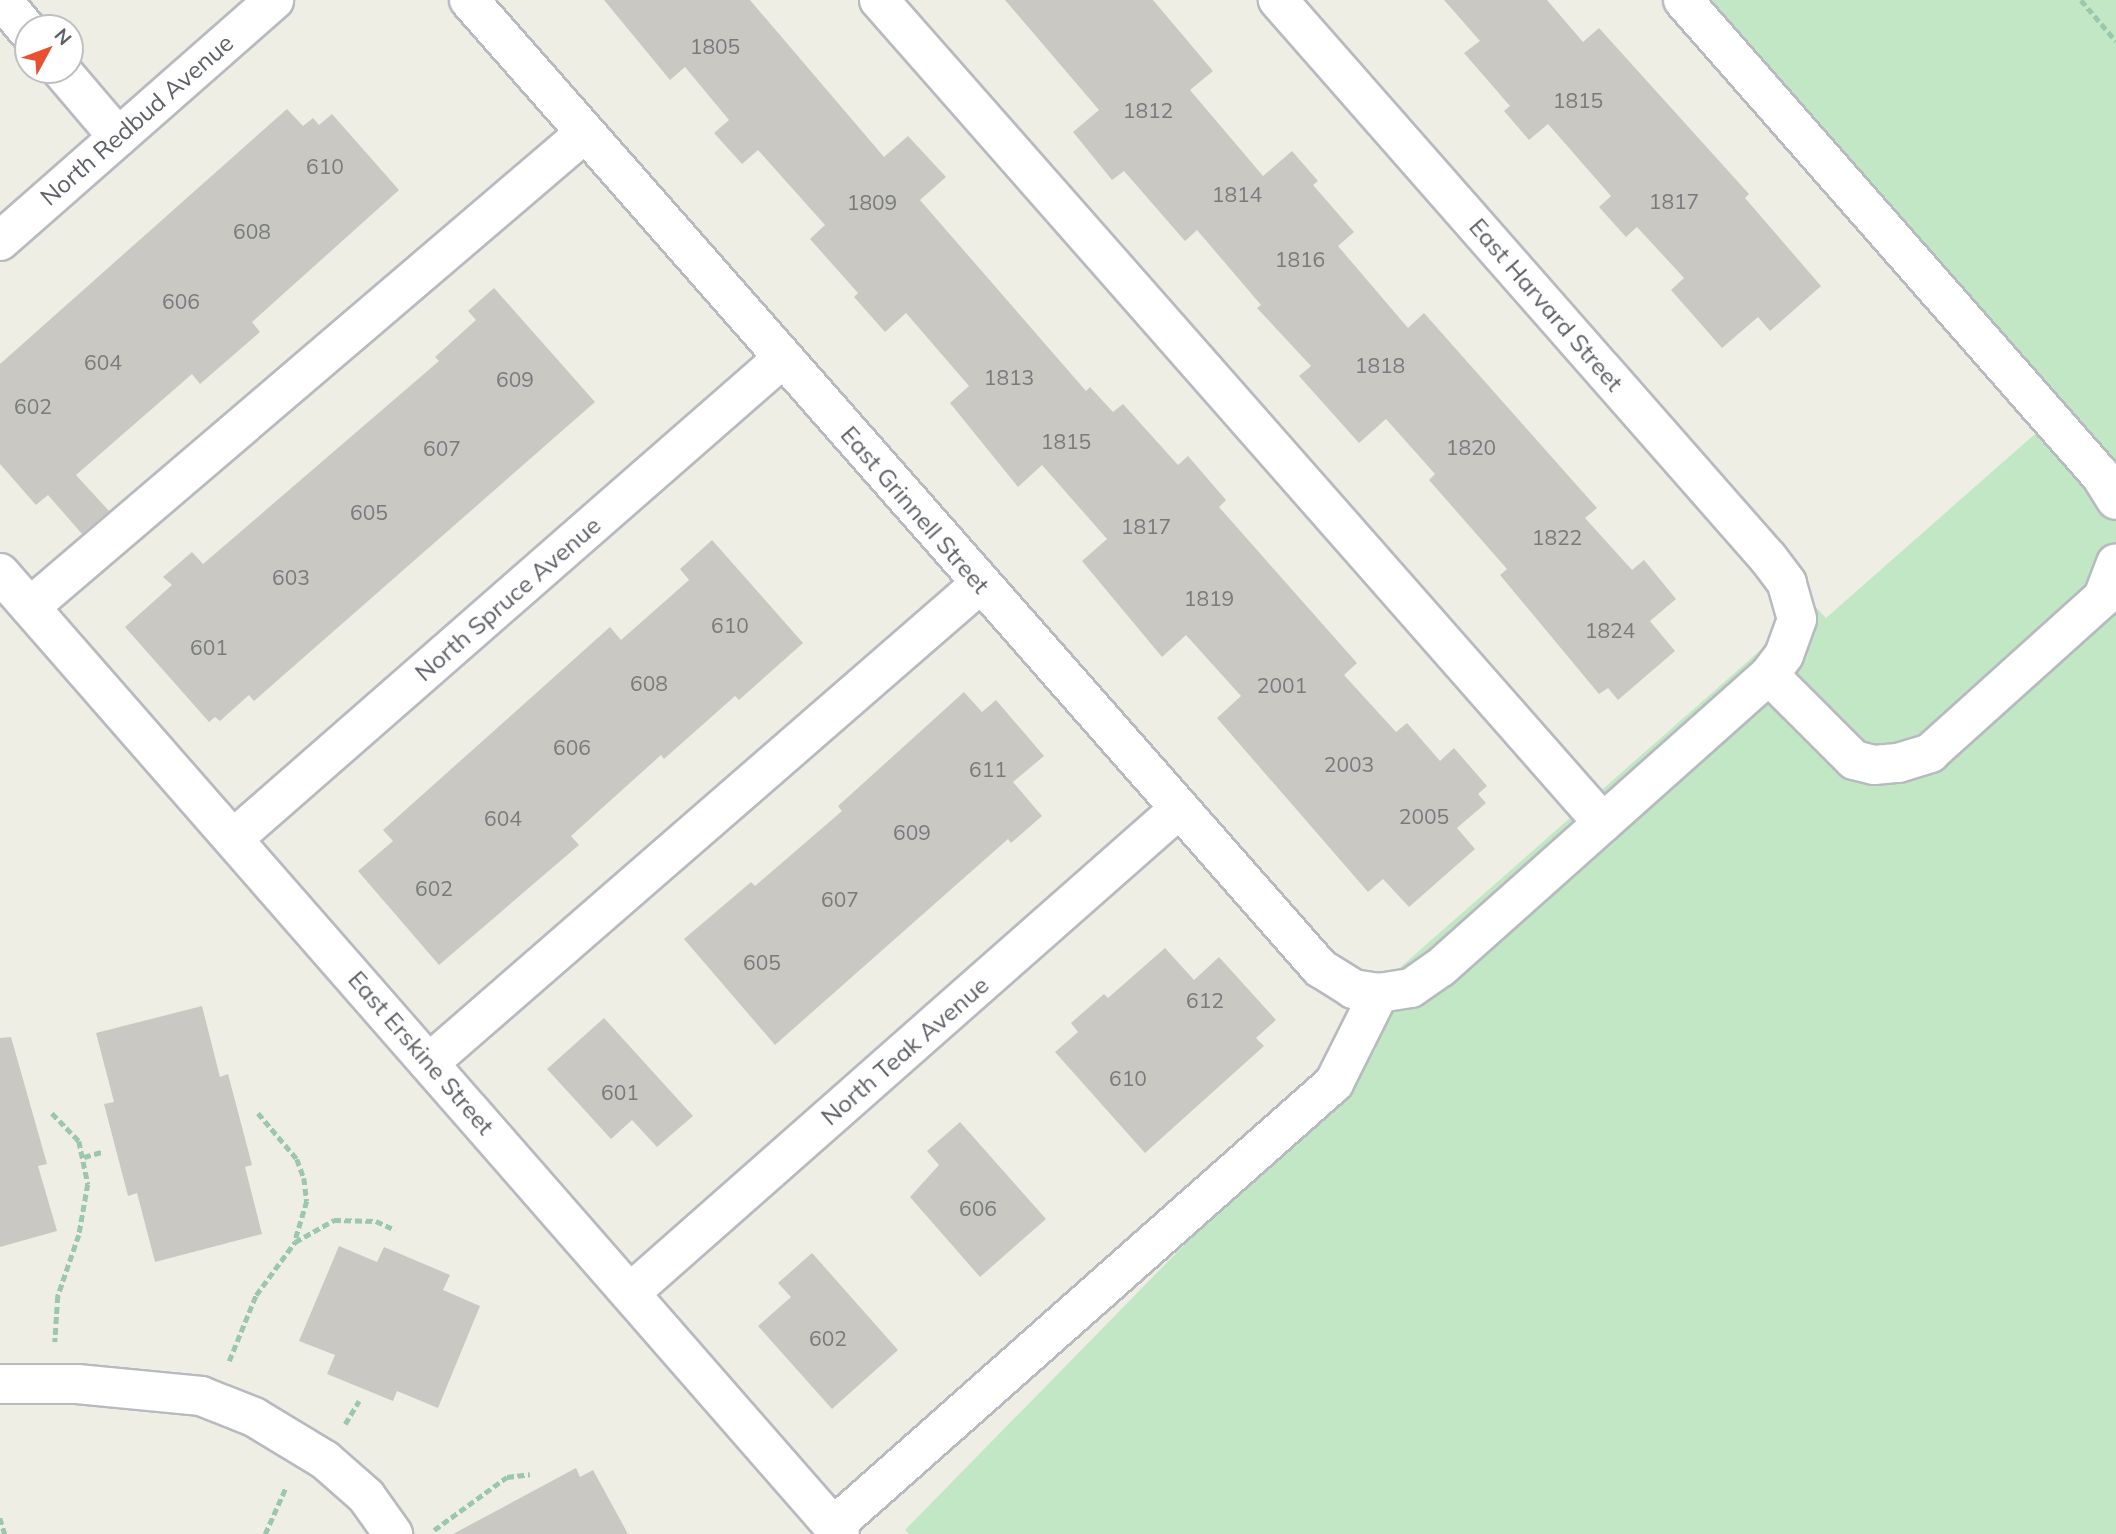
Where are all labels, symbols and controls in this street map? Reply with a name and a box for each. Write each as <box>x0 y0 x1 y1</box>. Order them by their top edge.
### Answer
north arrow <box>14 14 84 84</box>
street label: North Redbud Avenue <box>35 28 239 212</box>
house number: 1805 <box>690 33 740 59</box>
house number: 1815 <box>1553 87 1603 113</box>
house number: 1812 <box>1123 97 1173 123</box>
house number: 610 <box>306 153 344 179</box>
house number: 1814 <box>1212 181 1262 207</box>
house number: 1817 <box>1649 188 1699 214</box>
house number: 1809 <box>847 189 897 215</box>
street label: East Harvard Street <box>1463 213 1629 397</box>
house number: 608 <box>233 218 271 244</box>
house number: 1816 <box>1275 246 1325 272</box>
house number: 606 <box>162 288 200 314</box>
house number: 604 <box>84 349 122 375</box>
house number: 1818 <box>1355 352 1405 378</box>
house number: 1813 <box>984 364 1034 390</box>
house number: 609 <box>496 366 534 392</box>
house number: 602 <box>14 393 52 419</box>
street label: East Grinnell Street <box>835 421 995 599</box>
house number: 1815 <box>1041 428 1091 454</box>
house number: 1820 <box>1446 434 1496 460</box>
house number: 607 <box>423 435 461 461</box>
house number: 605 <box>350 499 388 525</box>
street label: North Spruce Avenue <box>409 511 607 687</box>
house number: 1817 <box>1121 513 1171 539</box>
house number: 1822 <box>1532 524 1582 550</box>
house number: 603 <box>272 564 310 590</box>
house number: 1819 <box>1184 585 1234 611</box>
house number: 610 <box>711 612 749 638</box>
house number: 1824 <box>1585 617 1635 643</box>
house number: 601 <box>190 634 228 660</box>
house number: 608 <box>630 670 668 696</box>
house number: 2001 <box>1257 672 1307 698</box>
house number: 606 <box>553 734 591 760</box>
house number: 2003 <box>1324 751 1374 777</box>
house number: 611 <box>969 756 1007 782</box>
house number: 2005 <box>1399 803 1449 829</box>
house number: 604 <box>484 805 522 831</box>
house number: 609 <box>893 819 931 845</box>
house number: 602 <box>415 875 453 901</box>
house number: 607 <box>821 886 859 912</box>
house number: 605 <box>743 949 781 975</box>
street label: East Erskine Street <box>342 965 500 1141</box>
street label: North Teak Avenue <box>816 971 994 1131</box>
house number: 612 <box>1186 987 1224 1013</box>
house number: 610 <box>1109 1065 1147 1091</box>
house number: 601 <box>601 1079 639 1105</box>
house number: 606 <box>959 1195 997 1221</box>
house number: 602 <box>809 1325 847 1351</box>

